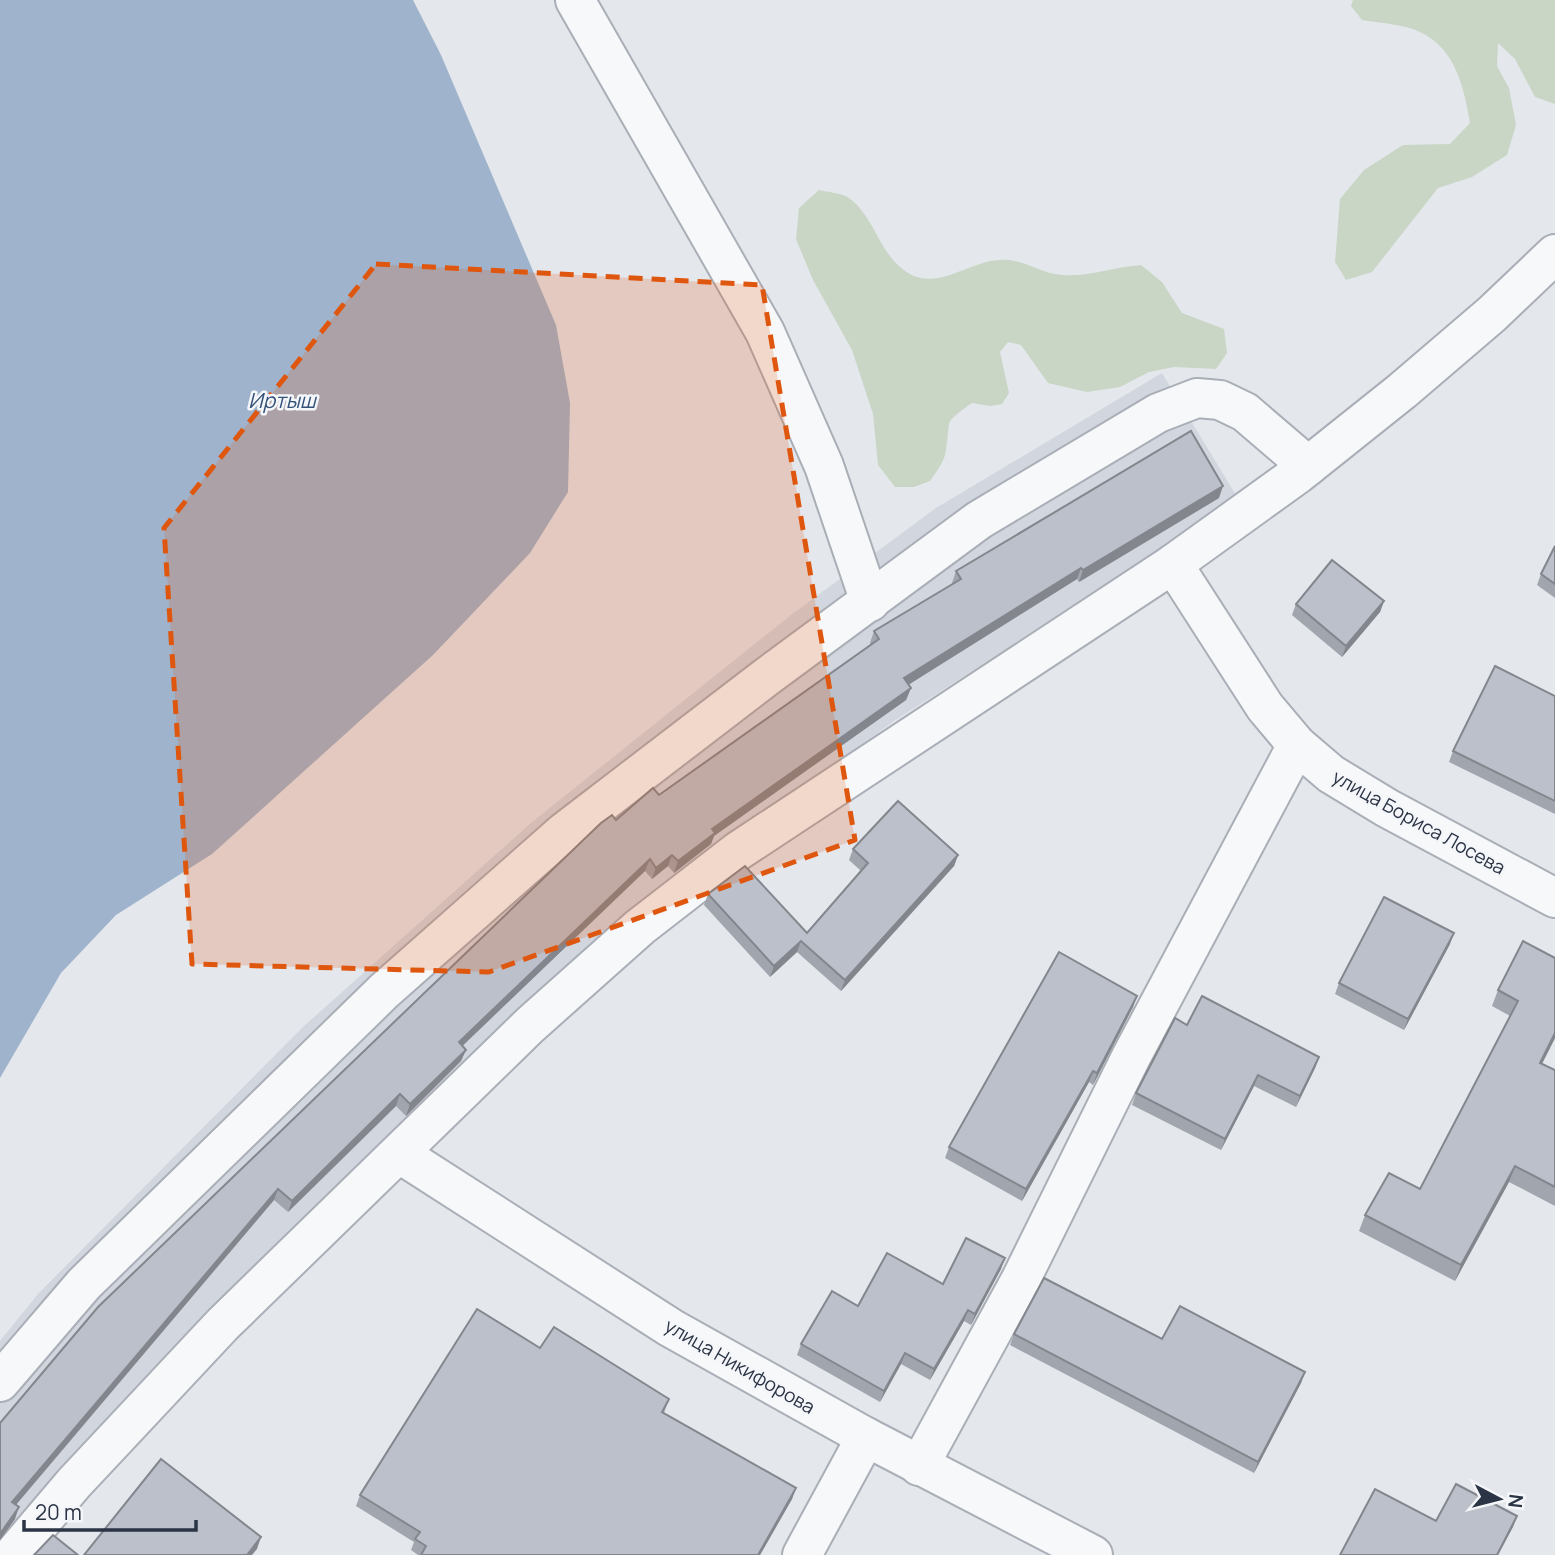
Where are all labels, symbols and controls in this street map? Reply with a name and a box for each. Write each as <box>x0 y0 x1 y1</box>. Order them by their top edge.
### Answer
water label: Иртыш <box>248 386 318 414</box>
street label: улица Бориса Лосева <box>1328 764 1510 880</box>
street label: улица Никифорова <box>660 1312 820 1420</box>
north arrow <box>1464 1464 1534 1534</box>
scale bar <box>24 1488 196 1532</box>
text: N <box>1502 1493 1530 1509</box>
text: 20 m <box>35 1498 82 1526</box>

